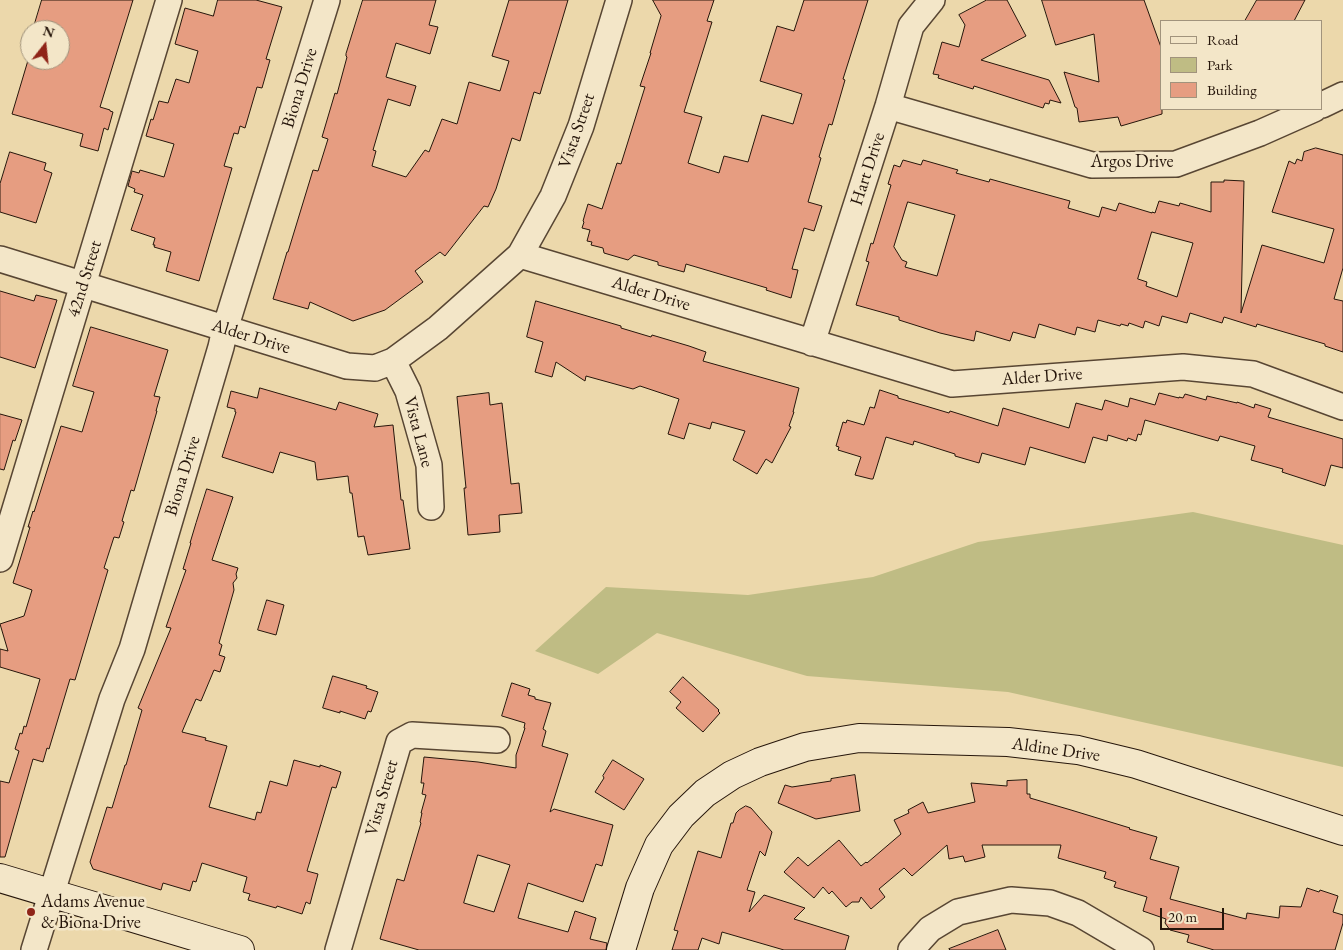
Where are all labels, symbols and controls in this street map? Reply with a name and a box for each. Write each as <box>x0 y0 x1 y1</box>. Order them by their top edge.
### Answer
north arrow <box>20 20 70 70</box>
legend <box>1160 20 1323 110</box>
text: N <box>41 21 57 42</box>
text: Road <box>1207 30 1238 49</box>
street label: Biona Drive <box>278 45 322 131</box>
text: Park <box>1207 55 1233 74</box>
text: Building <box>1207 80 1257 99</box>
street label: Vista Street <box>554 91 600 171</box>
street label: Hart Drive <box>846 130 890 208</box>
street label: Argos Drive <box>1090 151 1174 173</box>
street label: 42nd Street <box>63 238 107 320</box>
street label: Alder Drive <box>609 272 693 316</box>
street label: Alder Drive <box>209 315 293 359</box>
street label: Alder Drive <box>1001 363 1083 391</box>
street label: Vista Lane <box>398 394 438 470</box>
street label: Biona Drive <box>161 433 205 519</box>
street label: Aldine Drive <box>1010 733 1102 767</box>
street label: Vista Street <box>361 758 403 838</box>
place label: Adams Avenue & Biona Drive <box>41 891 145 934</box>
scale bar <box>1163 898 1227 930</box>
marker: Adams Avenue & Biona Drive <box>25 906 37 918</box>
text: 20 m <box>1168 907 1197 926</box>

